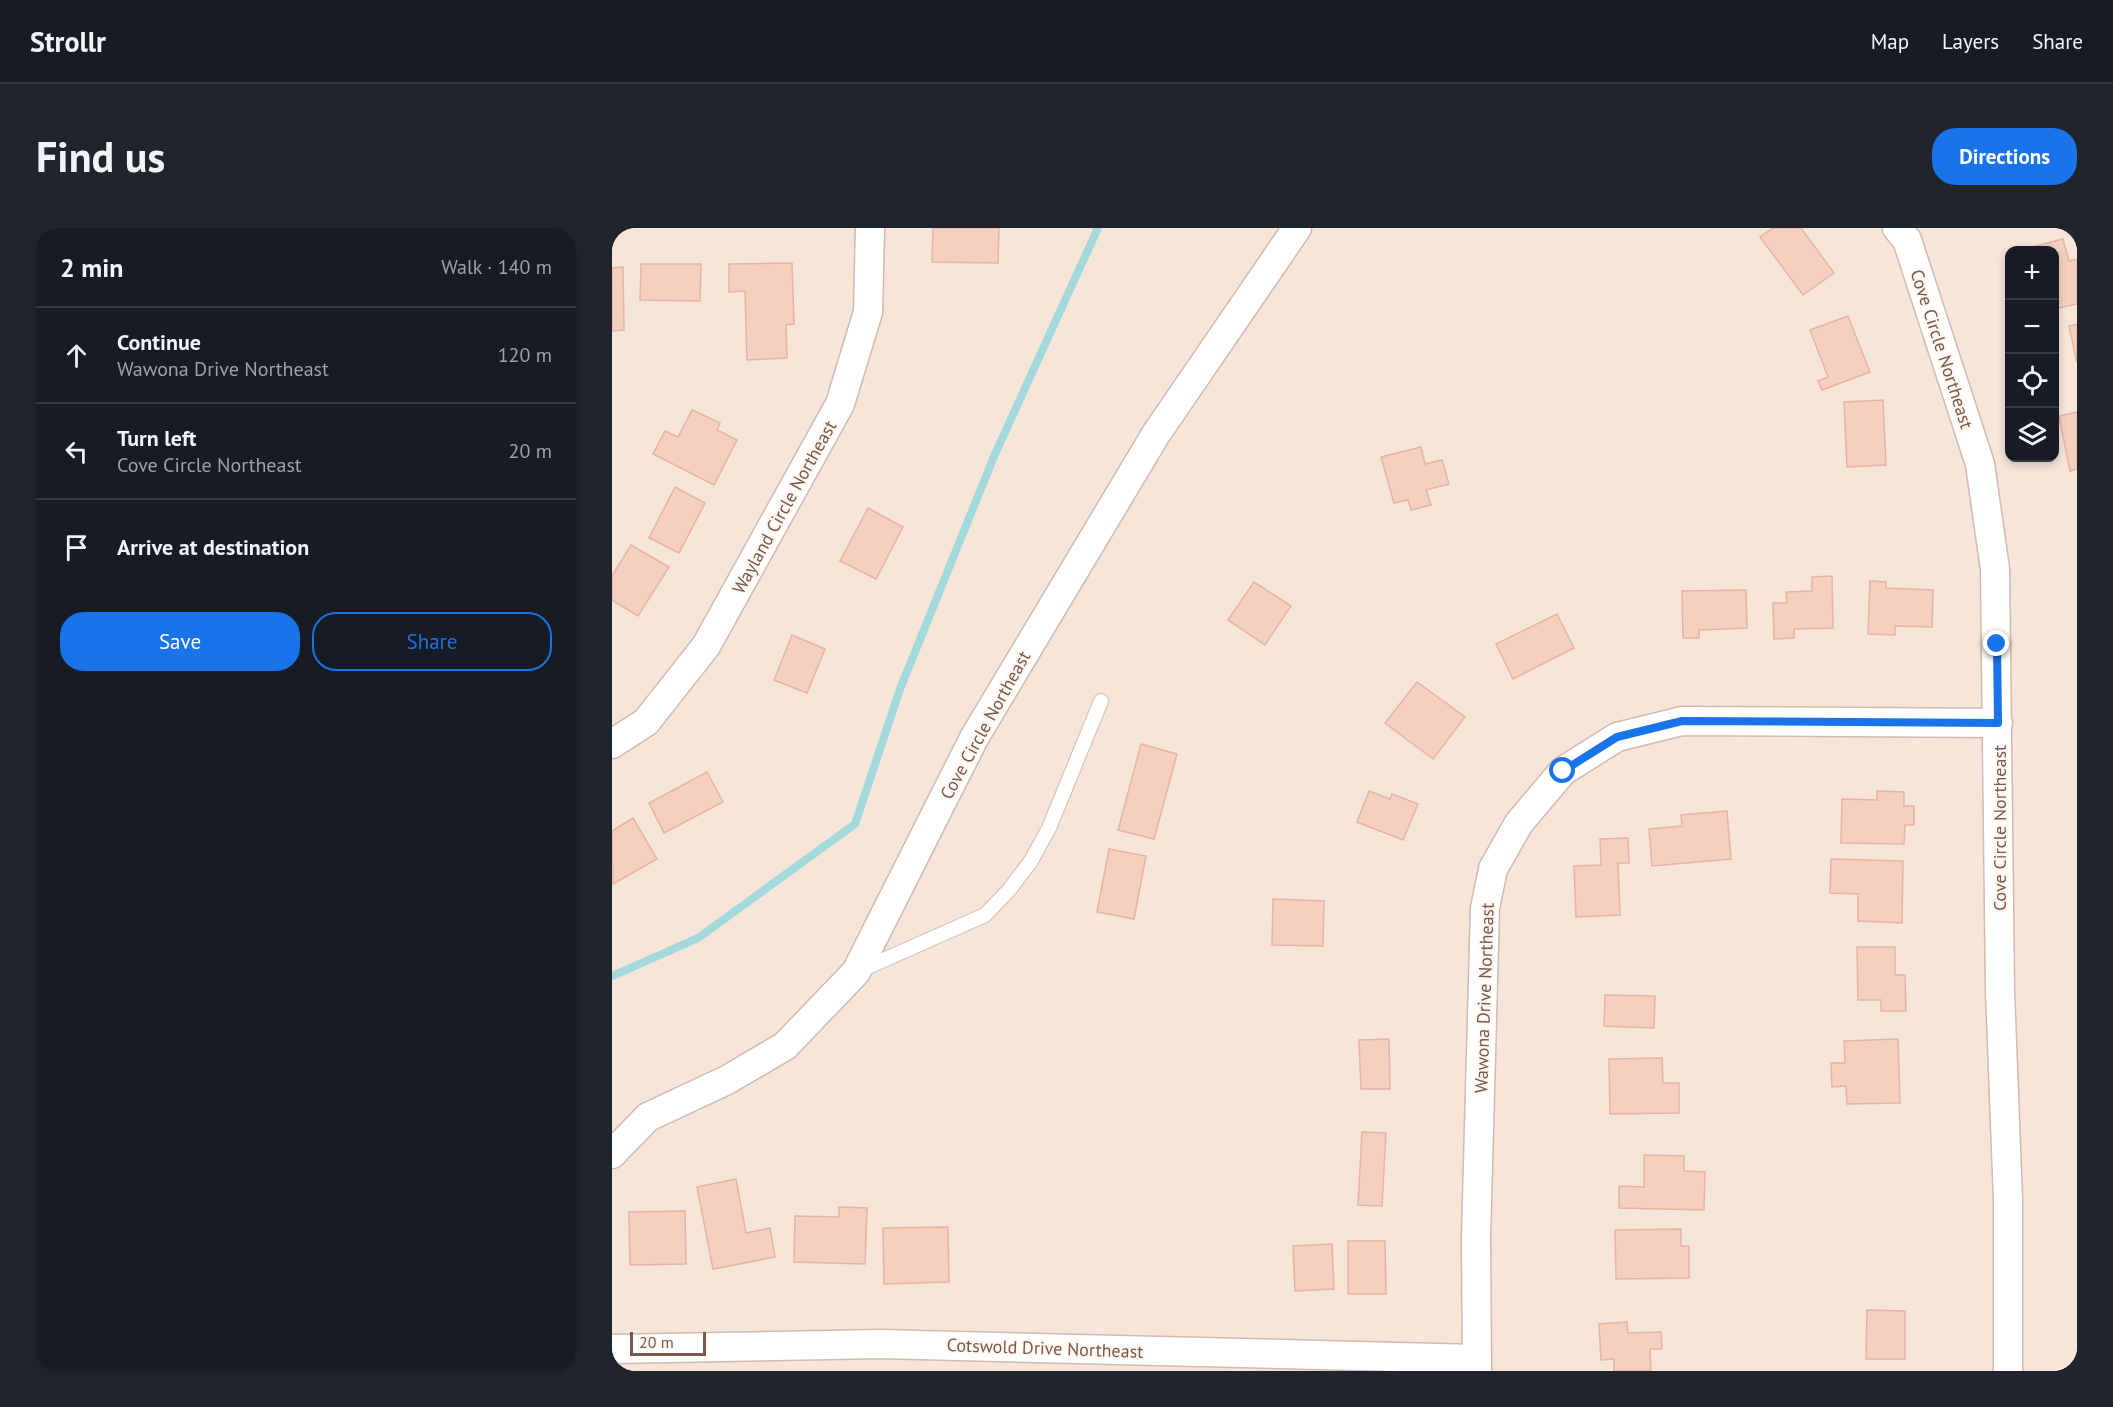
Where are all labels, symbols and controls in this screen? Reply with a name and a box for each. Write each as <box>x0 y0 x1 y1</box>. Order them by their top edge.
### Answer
text: Strollr <box>30 23 106 60</box>
text: Map <box>1871 28 1909 55</box>
text: Layers <box>1942 28 1999 55</box>
text: Share <box>2032 28 2083 55</box>
button: Directions <box>1932 128 2077 185</box>
text: Find us <box>36 129 165 184</box>
map controls <box>2005 246 2059 462</box>
button: + <box>2005 246 2059 300</box>
text: 2 min <box>60 251 123 284</box>
text: Walk · 140 m <box>441 254 552 280</box>
street label: Cove Circle Northeast <box>1905 266 1979 432</box>
button: − <box>2005 300 2059 354</box>
text: Continue <box>117 328 201 356</box>
icon: ahead <box>60 339 93 372</box>
text: 120 m <box>498 342 552 368</box>
button: locate <box>2005 354 2059 408</box>
text: Wawona Drive Northeast <box>117 356 329 382</box>
button: layers <box>2005 408 2059 462</box>
street label: Wayland Circle Northeast <box>727 416 841 598</box>
text: Turn left <box>117 424 197 452</box>
icon: left <box>60 435 93 468</box>
text: 20 m <box>509 438 552 464</box>
text: Cove Circle Northeast <box>117 452 302 478</box>
icon: arrive <box>60 531 93 564</box>
text: Arrive at destination <box>117 533 309 561</box>
button: Save <box>60 612 300 671</box>
button: Share <box>312 612 552 671</box>
route end <box>1983 630 2009 656</box>
street label: Cove Circle Northeast <box>935 647 1035 803</box>
street label: Cove Circle Northeast <box>1988 745 2011 911</box>
route start <box>1549 757 1575 783</box>
street label: Wawona Drive Northeast <box>1469 902 1499 1094</box>
scale bar <box>630 1329 706 1356</box>
text: 20 m <box>639 1332 674 1352</box>
street label: Cotswold Drive Northeast <box>946 1333 1144 1363</box>

